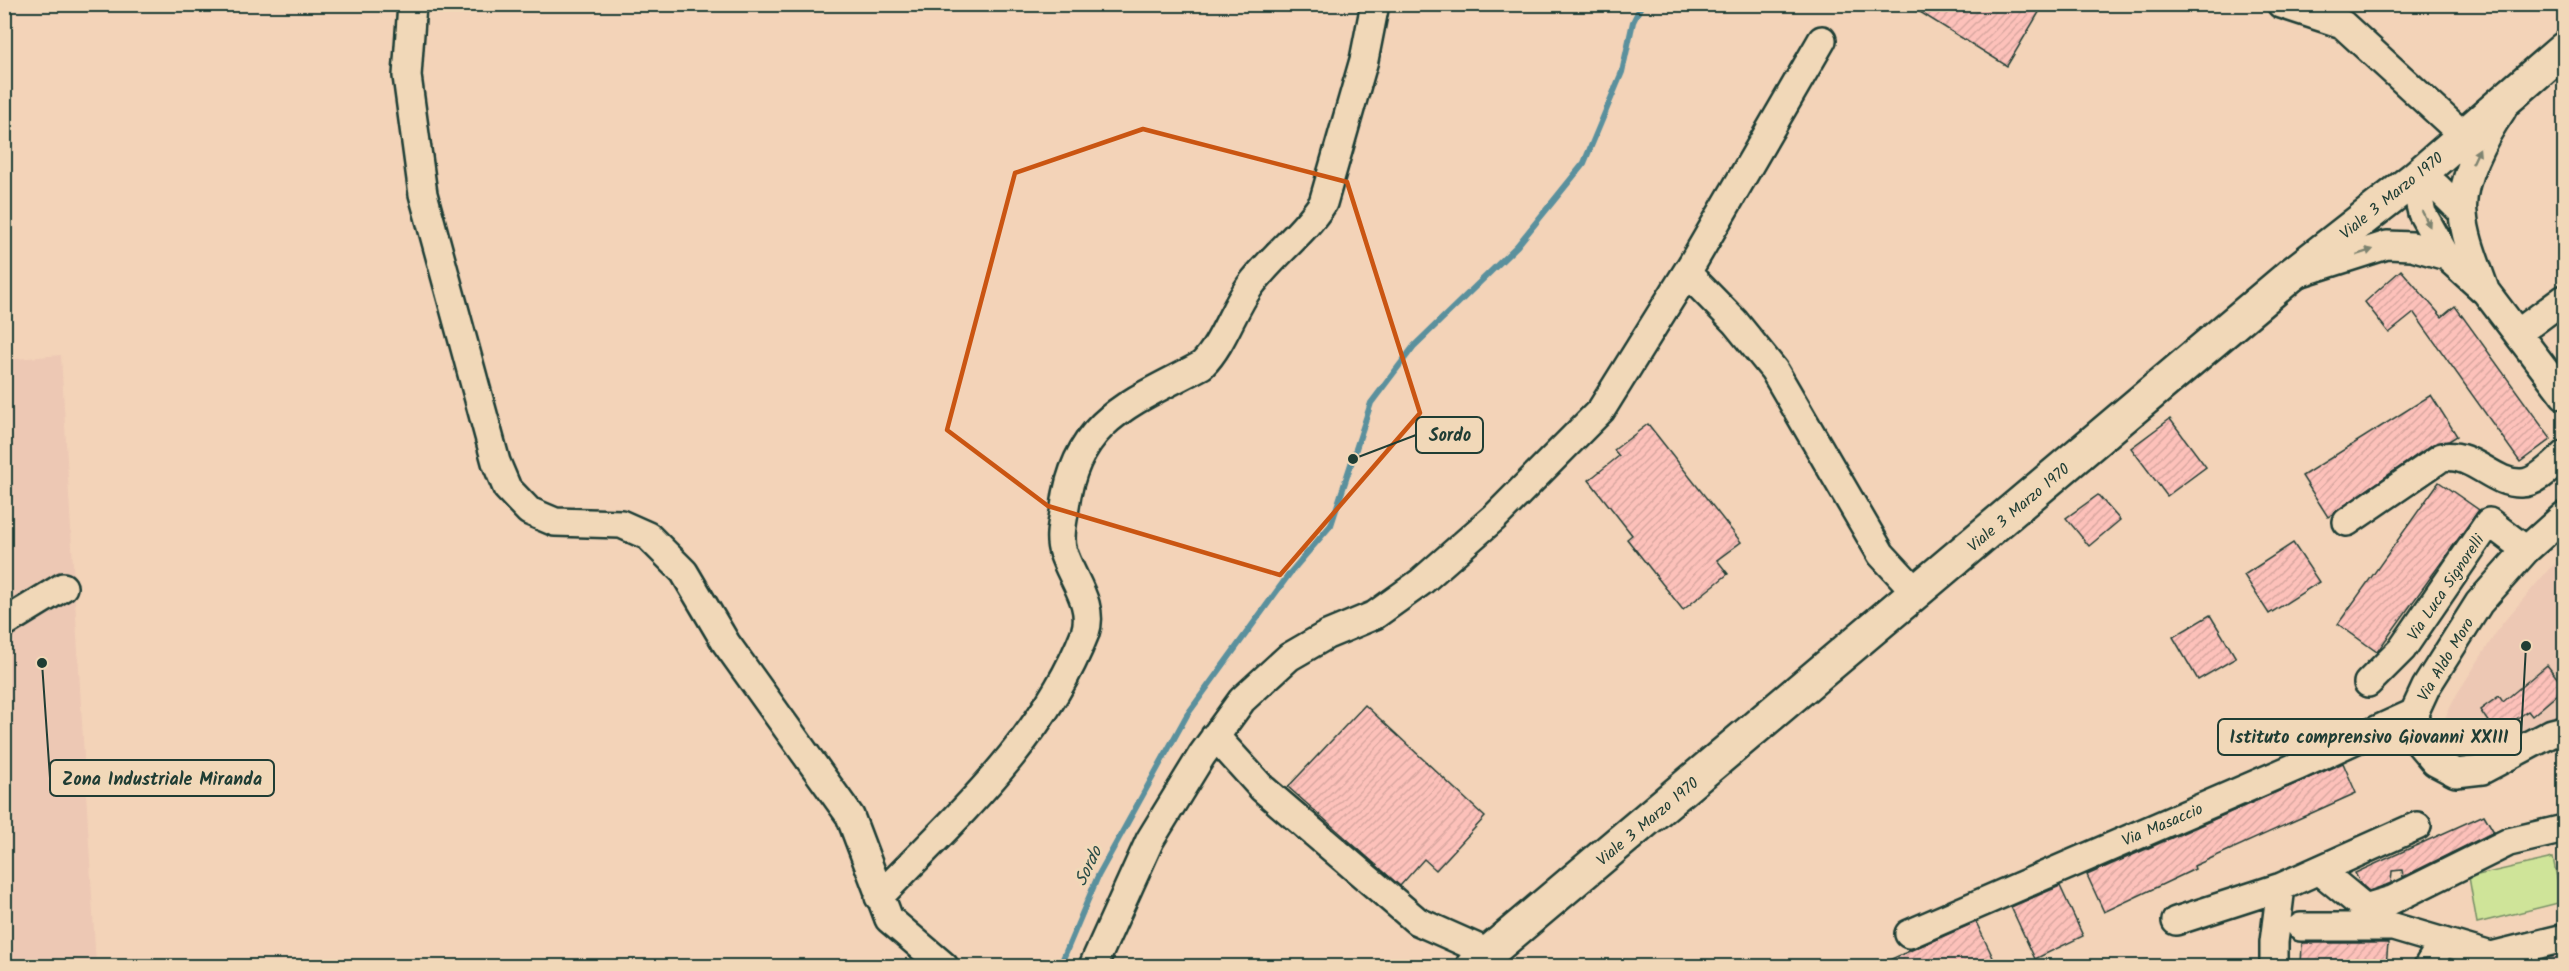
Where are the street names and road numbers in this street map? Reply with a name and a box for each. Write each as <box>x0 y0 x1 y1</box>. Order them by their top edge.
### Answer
street label: Viale 3 Marzo 1970 <box>2335 146 2449 246</box>
street label: Viale 3 Marzo 1970 <box>1962 458 2076 559</box>
street label: Via Luca Signorelli <box>2401 529 2492 646</box>
street label: Via Aldo Moro <box>2411 613 2481 706</box>
street label: Viale 3 Marzo 1970 <box>1591 772 1705 873</box>
street label: Via Masaccio <box>2118 797 2207 854</box>

